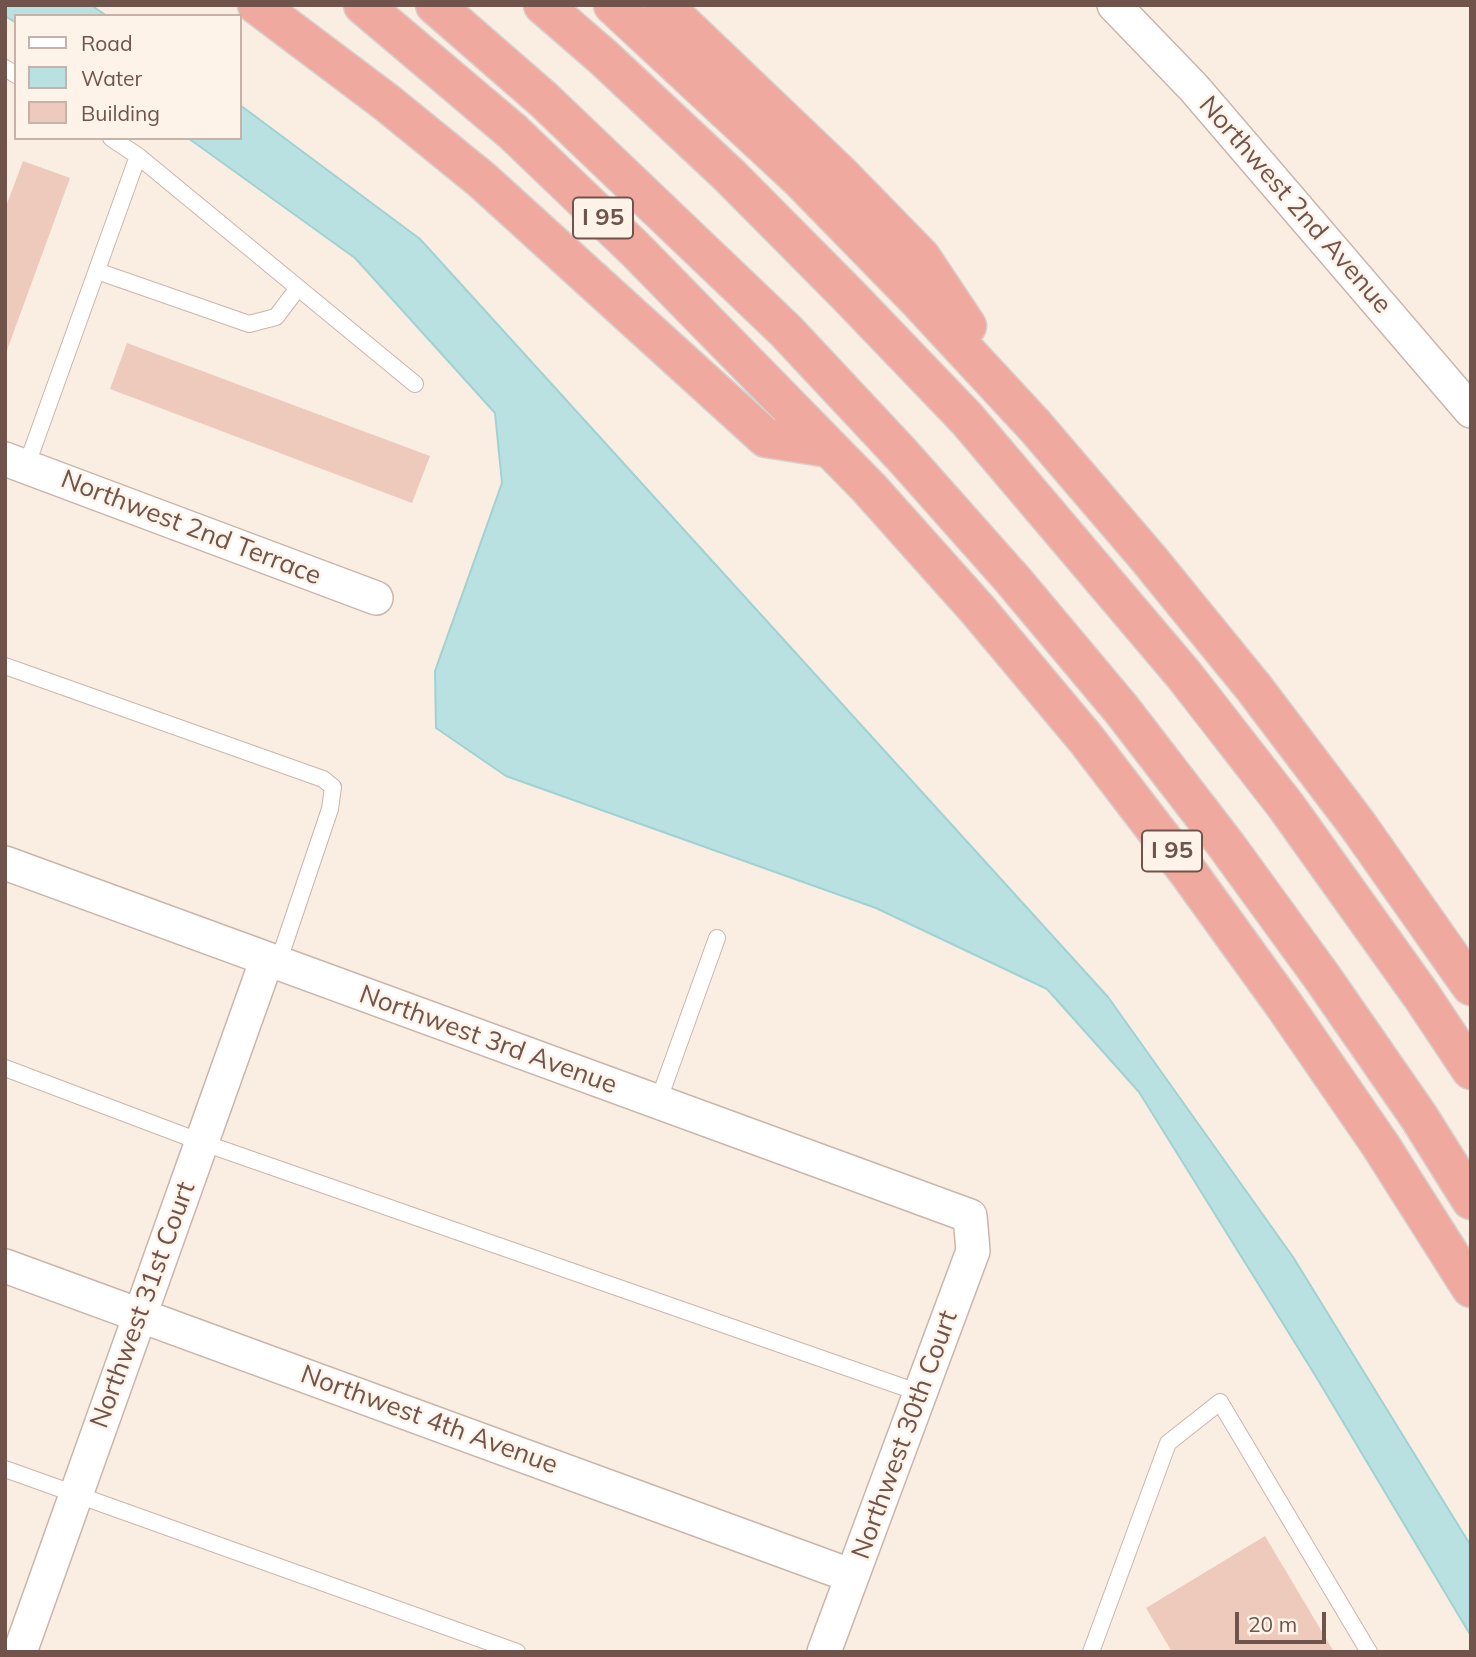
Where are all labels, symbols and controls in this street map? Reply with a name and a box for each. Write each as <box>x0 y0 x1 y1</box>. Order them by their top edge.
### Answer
legend <box>14 14 242 140</box>
text: Road <box>81 30 132 56</box>
text: Water <box>81 65 142 91</box>
street label: Northwest 2nd Avenue <box>1192 90 1398 320</box>
text: Building <box>81 100 160 126</box>
road number: I 95 <box>573 198 633 238</box>
street label: Northwest 2nd Terrace <box>57 464 325 592</box>
road number: I 95 <box>1142 830 1202 872</box>
street label: Northwest 3rd Avenue <box>355 979 621 1101</box>
street label: Northwest 31st Court <box>84 1178 202 1432</box>
street label: Northwest 30th Court <box>846 1307 964 1563</box>
street label: Northwest 4th Avenue <box>296 1359 562 1481</box>
scale bar <box>1238 1598 1329 1642</box>
text: 20 m <box>1248 1611 1297 1637</box>

